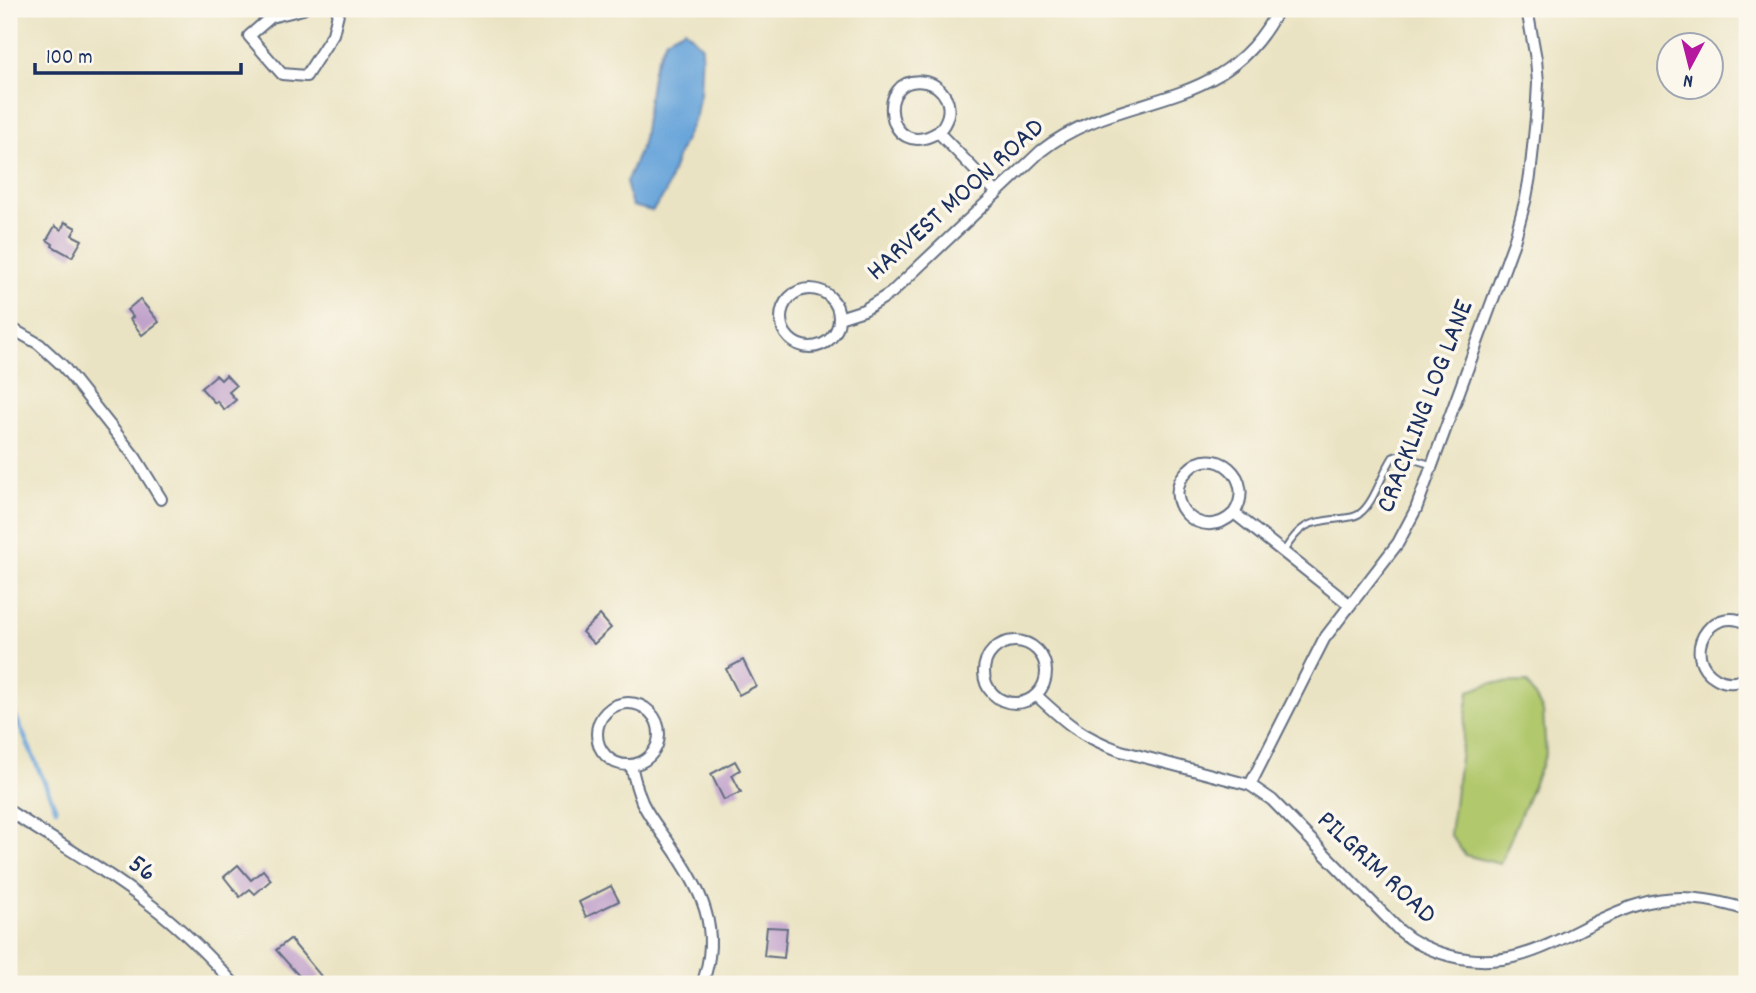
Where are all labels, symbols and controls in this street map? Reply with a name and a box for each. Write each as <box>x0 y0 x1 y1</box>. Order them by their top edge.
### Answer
scale bar <box>35 32 242 76</box>
north arrow <box>1654 32 1724 102</box>
text: 100 m <box>46 44 93 74</box>
text: N <box>1682 65 1695 93</box>
street label: HARVEST MOON ROAD <box>859 110 1055 292</box>
street label: CRACKLING LOG LANE <box>1368 294 1486 519</box>
street label: PILGRIM ROAD <box>1306 803 1444 935</box>
street label: 56 <box>119 846 163 894</box>

